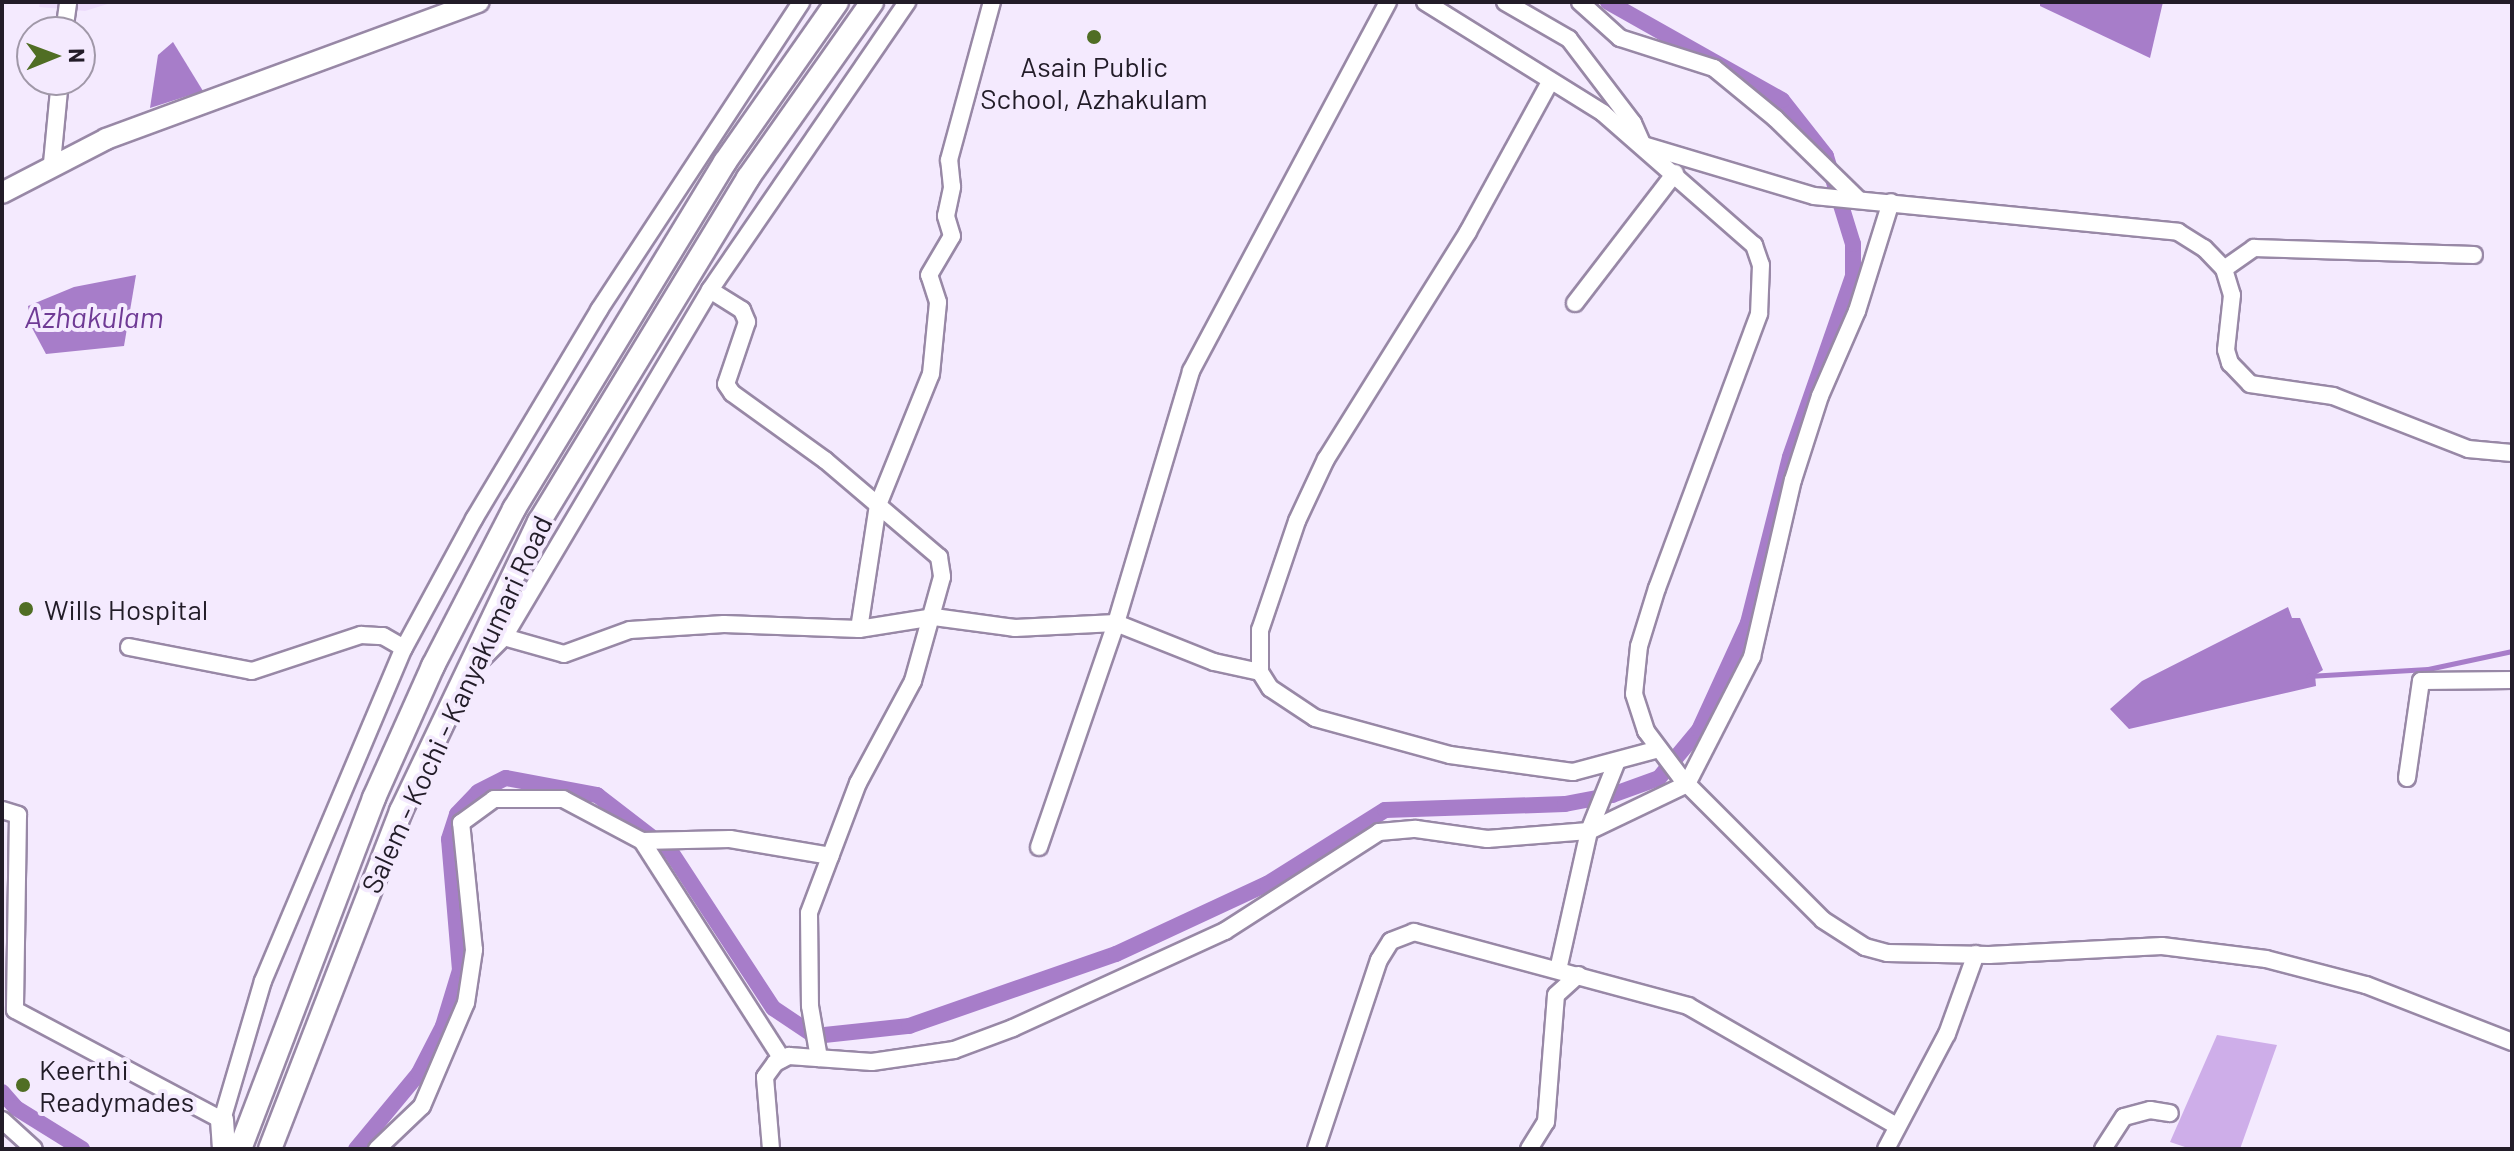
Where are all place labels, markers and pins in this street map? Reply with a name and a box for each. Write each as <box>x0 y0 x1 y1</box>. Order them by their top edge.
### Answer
marker: Asain Public School, Azhakulam <box>1085 28 1103 46</box>
place label: Asain Public School, Azhakulam <box>980 49 1208 115</box>
place label: Wills Hospital <box>44 592 208 626</box>
marker: Wills Hospital <box>15 598 37 620</box>
place label: Keerthi Readymades <box>39 1052 194 1118</box>
marker: Keerthi Readymades <box>14 1076 32 1094</box>

